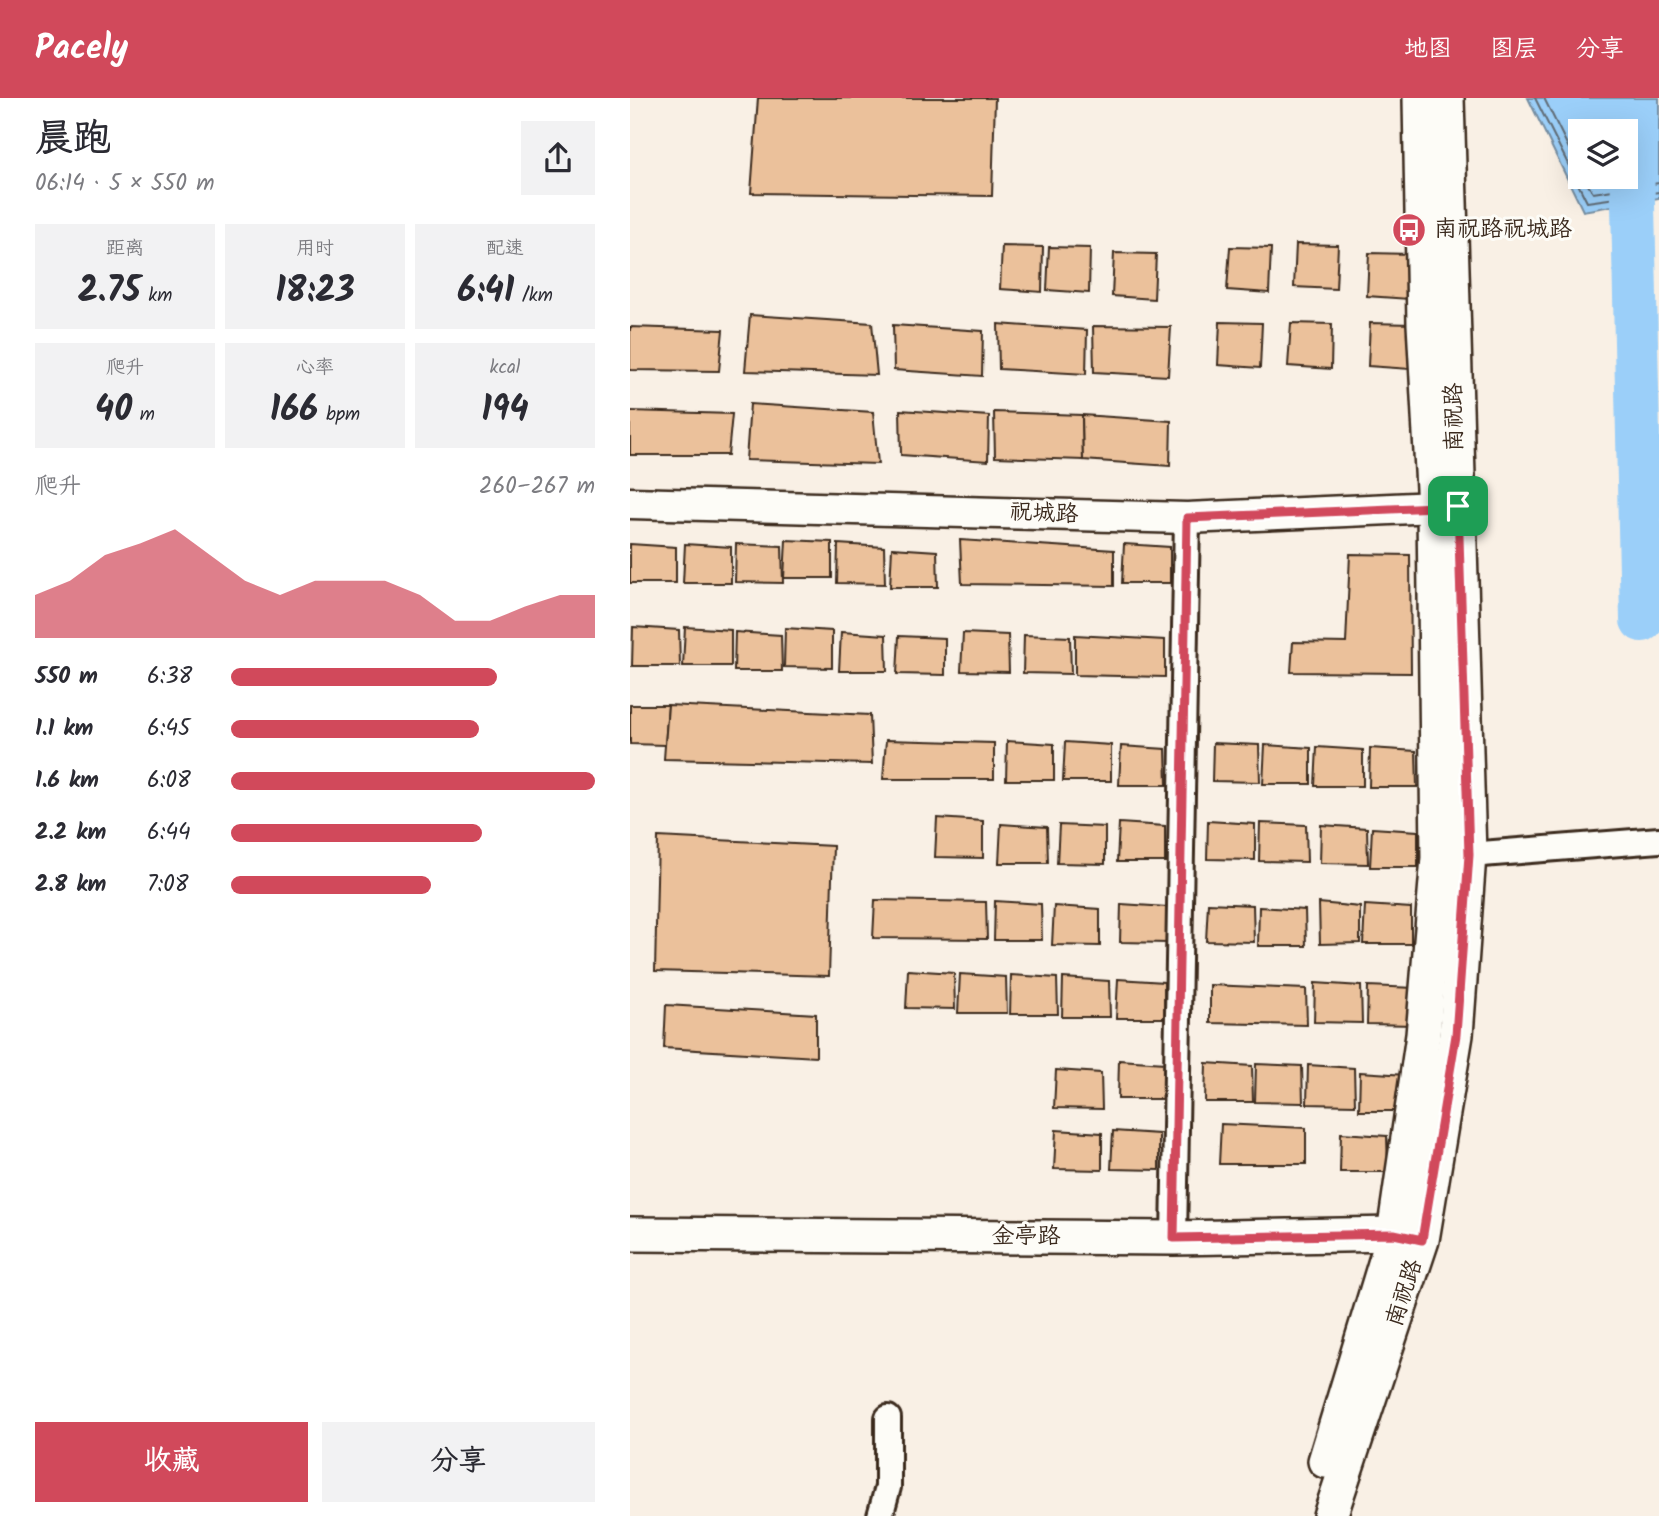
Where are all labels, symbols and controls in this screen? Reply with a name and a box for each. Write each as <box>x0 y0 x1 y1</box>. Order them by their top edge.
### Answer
text: Pacely <box>35 23 128 76</box>
text: 地图 <box>1404 30 1452 69</box>
text: 图层 <box>1490 30 1538 69</box>
text: 分享 <box>1576 30 1624 69</box>
text: 晨跑 <box>35 110 111 170</box>
map controls <box>1568 119 1638 189</box>
button: layers <box>1568 119 1638 189</box>
button: share <box>521 121 595 195</box>
text: 06:14 · 5 × 550 m <box>35 166 215 202</box>
bus stop icon: 南祝路祝城路 <box>1390 211 1428 249</box>
place label: 南祝路祝城路 <box>1434 212 1572 248</box>
text: 距离 <box>106 234 144 264</box>
text: 用时 <box>296 234 334 264</box>
text: 配速 <box>486 234 524 264</box>
text: 2.75 <box>78 264 141 320</box>
text: 18:23 <box>275 264 355 320</box>
text: 6:41 <box>457 264 514 320</box>
text: km <box>141 281 172 311</box>
text: /km <box>514 281 553 311</box>
text: 爬升 <box>106 353 144 383</box>
text: 心率 <box>296 353 334 383</box>
text: kcal <box>490 353 520 383</box>
street label: 南祝路 <box>1436 382 1474 452</box>
text: 40 <box>95 383 132 439</box>
text: 166 <box>270 383 318 439</box>
text: 194 <box>481 383 529 439</box>
text: m <box>132 400 155 430</box>
text: bpm <box>318 400 360 430</box>
text: 爬升 <box>35 469 81 505</box>
text: 260–267 m <box>479 469 595 505</box>
pin <box>1428 476 1488 536</box>
icon: arrive <box>1439 487 1477 525</box>
street label: 祝城路 <box>1009 495 1079 533</box>
text: 550 m <box>35 659 98 695</box>
text: 6:38 <box>147 659 192 695</box>
text: 1.1 km <box>35 711 93 747</box>
text: 6:45 <box>147 711 190 747</box>
text: 1.6 km <box>35 763 99 799</box>
text: 6:08 <box>147 763 191 799</box>
text: 2.2 km <box>35 815 106 851</box>
text: 6:44 <box>147 815 191 851</box>
text: 2.8 km <box>35 867 106 903</box>
text: 7:08 <box>147 867 189 903</box>
street label: 金亭路 <box>992 1219 1061 1255</box>
street label: 南祝路 <box>1377 1255 1433 1331</box>
button: 收藏 <box>35 1422 308 1502</box>
button: 分享 <box>322 1422 595 1502</box>

